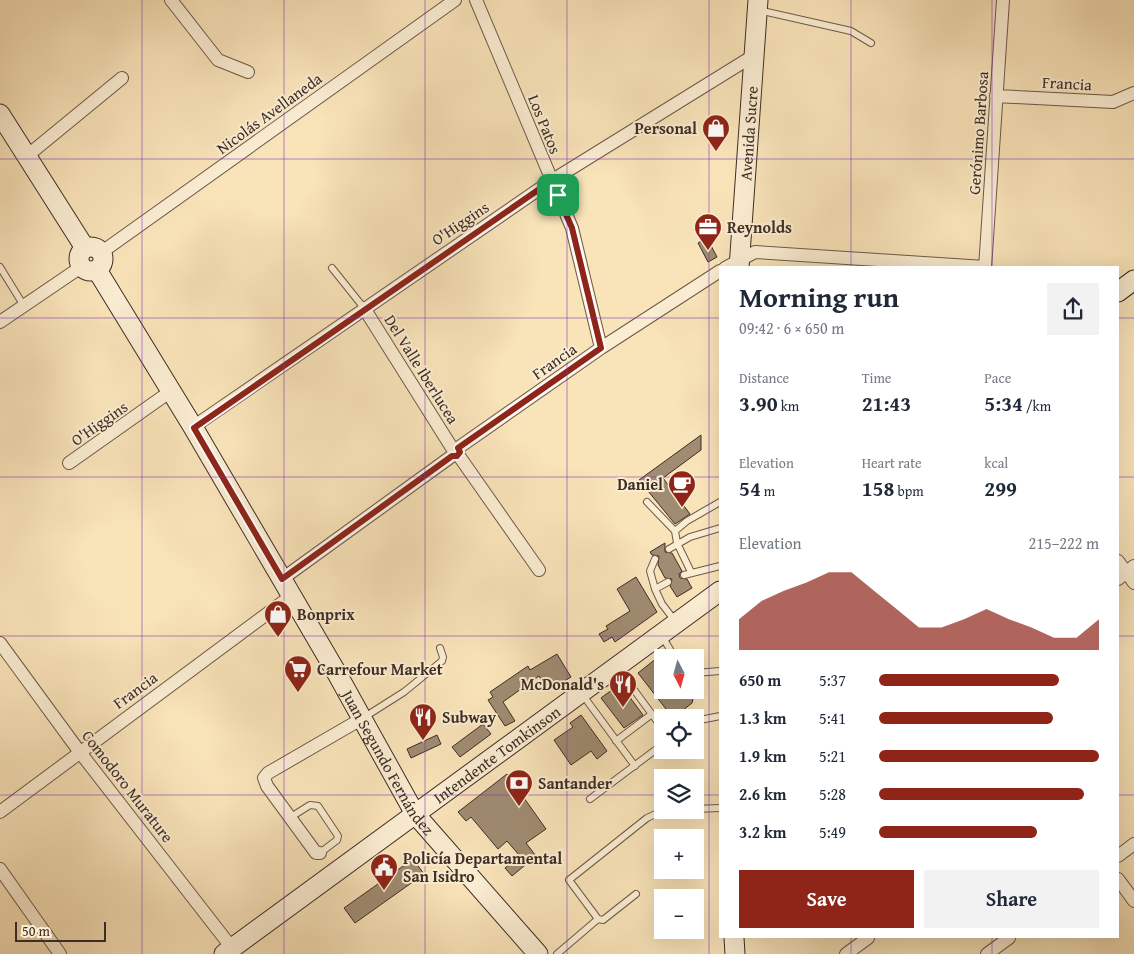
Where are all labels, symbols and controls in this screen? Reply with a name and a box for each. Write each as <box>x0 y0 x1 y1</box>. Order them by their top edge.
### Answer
street label: Nicolás Avellaneda <box>211 66 327 160</box>
street label: Gerónimo Barbosa <box>962 70 994 195</box>
street label: Francia <box>1041 70 1093 96</box>
street label: Avenida Sucre <box>733 85 764 181</box>
street label: Los Patos <box>522 91 568 157</box>
shop icon: Personal <box>701 113 731 152</box>
place label: Personal <box>634 116 697 140</box>
pin <box>537 174 579 216</box>
icon: arrive <box>544 181 572 209</box>
street label: O'Higgins <box>426 195 494 251</box>
office icon: Reynolds <box>693 212 723 251</box>
place label: Reynolds <box>727 215 792 239</box>
text: Morning run <box>739 276 899 317</box>
button: share <box>1047 283 1099 335</box>
street label: Del Valle Iberlucea <box>379 310 466 429</box>
text: 09:42 · 6 × 650 m <box>739 316 844 340</box>
street label: Francia <box>527 337 582 385</box>
text: Distance <box>739 368 789 388</box>
text: Time <box>862 368 891 388</box>
text: Pace <box>984 368 1011 388</box>
text: 3.90 <box>739 388 778 419</box>
text: 21:43 <box>862 388 911 419</box>
text: 5:34 <box>984 388 1023 419</box>
street label: O'Higgins <box>66 395 132 451</box>
text: km <box>778 396 799 416</box>
text: /km <box>1023 396 1051 416</box>
text: Elevation <box>739 453 794 473</box>
text: Heart rate <box>862 453 922 473</box>
text: kcal <box>984 453 1008 473</box>
cafe icon: Daniel <box>667 469 697 508</box>
place label: Daniel <box>617 472 663 496</box>
text: 54 <box>739 473 761 504</box>
text: 158 <box>862 473 894 504</box>
text: 299 <box>984 473 1017 504</box>
text: m <box>761 481 775 501</box>
text: bpm <box>894 481 924 501</box>
text: Elevation <box>739 531 802 555</box>
text: 215–222 m <box>1029 531 1099 555</box>
shop icon: Bonprix <box>263 599 293 638</box>
place label: Bonprix <box>297 602 355 626</box>
north arrow <box>654 649 704 699</box>
map controls <box>654 649 704 939</box>
supermarket icon: Carrefour Market <box>283 654 313 693</box>
place label: Carrefour Market <box>317 657 443 681</box>
street label: Francia <box>108 665 163 714</box>
text: 650 m <box>739 668 781 692</box>
text: 5:37 <box>819 668 846 692</box>
restaurant icon: McDonald's <box>608 669 638 708</box>
place label: McDonald's <box>521 672 604 696</box>
street label: Juan Segundo Fernández <box>335 683 440 840</box>
street label: Intendente Tomkinson <box>428 700 565 809</box>
restaurant icon: Subway <box>408 702 438 741</box>
place label: Subway <box>442 705 497 729</box>
text: 1.3 km <box>739 706 786 730</box>
text: 5:41 <box>819 706 846 730</box>
button: locate <box>654 709 704 759</box>
street label: Comodoro Murature <box>76 725 180 847</box>
text: 1.9 km <box>739 744 786 768</box>
text: 5:21 <box>819 744 846 768</box>
bank icon: Santander <box>504 768 534 807</box>
button: layers <box>654 769 704 819</box>
place label: Santander <box>538 771 613 795</box>
text: 2.6 km <box>739 782 786 806</box>
text: 5:28 <box>819 782 846 806</box>
text: 3.2 km <box>739 820 786 844</box>
text: 5:49 <box>819 820 846 844</box>
button: + <box>654 829 704 879</box>
place label: Policía Departamental San Isidro <box>403 846 562 888</box>
public building icon: Policía Departamental San Isidro <box>369 852 399 891</box>
button: Save <box>739 870 914 928</box>
button: Share <box>924 870 1099 928</box>
button: − <box>654 889 704 939</box>
scale bar <box>15 919 106 942</box>
text: 50 m <box>22 921 50 941</box>

